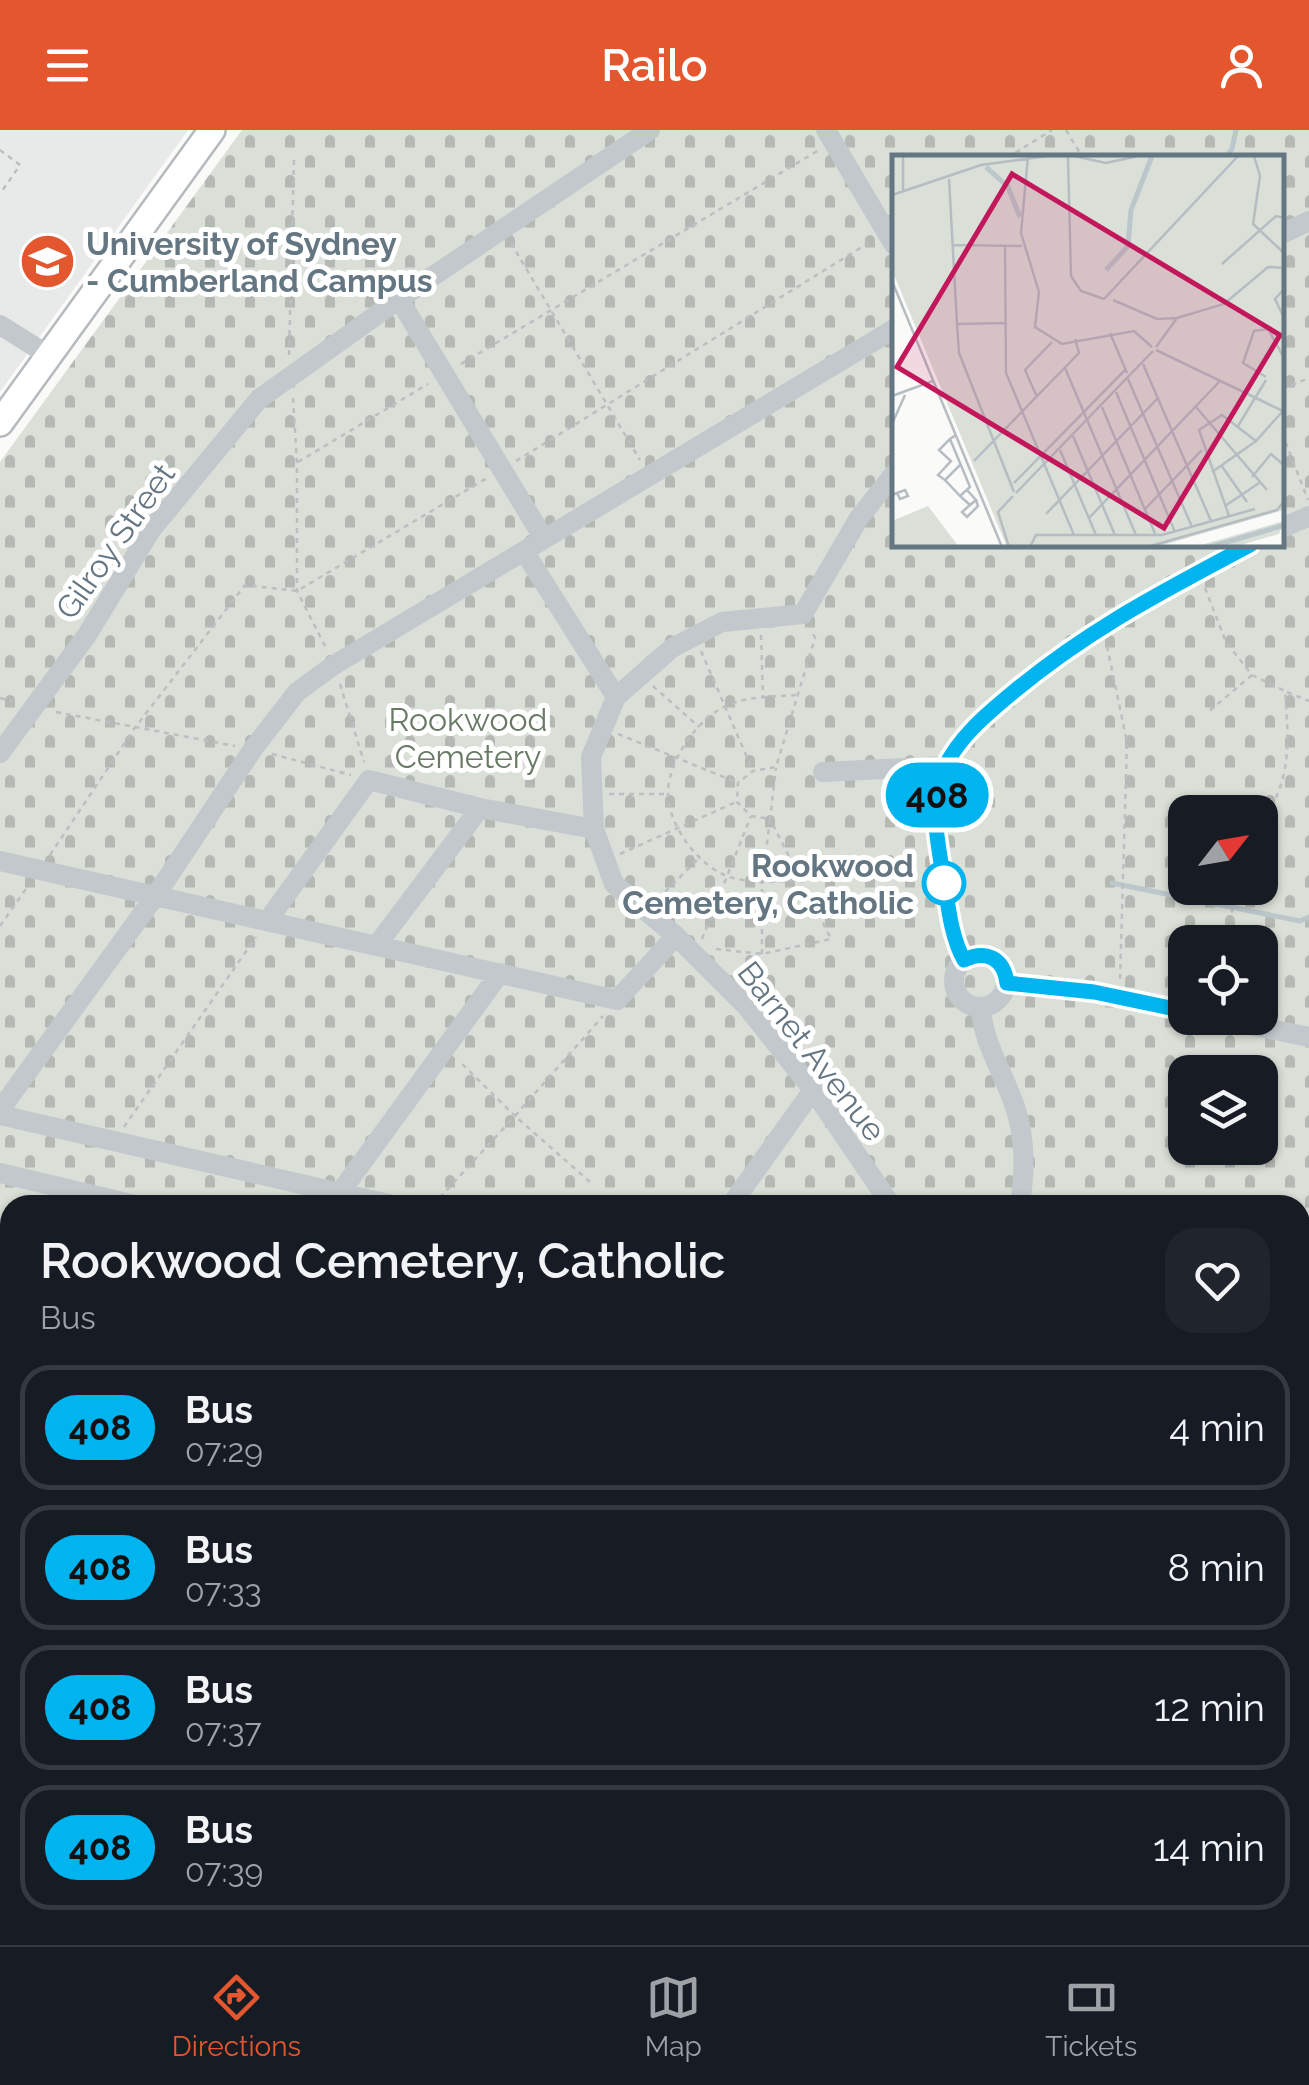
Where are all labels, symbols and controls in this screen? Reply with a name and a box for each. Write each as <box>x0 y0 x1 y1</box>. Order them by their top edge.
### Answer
icon: menu <box>40 38 95 93</box>
icon: person <box>1214 38 1269 93</box>
text: Railo <box>601 39 708 92</box>
inset map <box>892 155 1284 548</box>
place label: University of Sydney - Cumberland Campus <box>86 225 433 299</box>
school or university icon: University of Sydney - Cumberland Campus <box>17 231 77 291</box>
street label: Gilroy Street <box>48 456 182 626</box>
park label: Rookwood Cemetery <box>389 701 547 775</box>
line badge: 408 <box>880 762 994 828</box>
text: 408 <box>906 775 968 816</box>
north arrow <box>1168 795 1278 905</box>
map controls <box>1168 795 1278 1165</box>
place label: Rookwood Cemetery, Catholic <box>622 847 914 921</box>
marker: Rookwood Cemetery, Catholic <box>923 862 965 904</box>
button: locate <box>1168 925 1278 1035</box>
street label: Barnet Avenue <box>730 954 894 1148</box>
button: layers <box>1168 1055 1278 1165</box>
button: heart <box>1165 1228 1270 1333</box>
text: Rookwood Cemetery, Catholic <box>40 1233 725 1289</box>
text: Bus <box>40 1299 96 1336</box>
text: Bus <box>185 1387 253 1432</box>
text: 4 min <box>1169 1405 1265 1450</box>
text: 408 <box>69 1407 131 1448</box>
text: 07:29 <box>185 1432 263 1469</box>
text: Bus <box>185 1527 253 1572</box>
text: 8 min <box>1167 1545 1265 1590</box>
text: 408 <box>69 1547 131 1588</box>
text: 07:33 <box>185 1572 262 1609</box>
text: Bus <box>185 1667 253 1712</box>
text: 12 min <box>1154 1685 1265 1730</box>
text: 408 <box>69 1687 131 1728</box>
text: 07:37 <box>185 1712 262 1749</box>
text: Bus <box>185 1807 253 1852</box>
text: 14 min <box>1153 1825 1265 1870</box>
text: 408 <box>69 1827 131 1868</box>
text: 07:39 <box>185 1852 263 1889</box>
tab: Directions <box>172 1970 301 2063</box>
tab: Map <box>645 1970 702 2063</box>
tab: Tickets <box>1045 1970 1137 2063</box>

